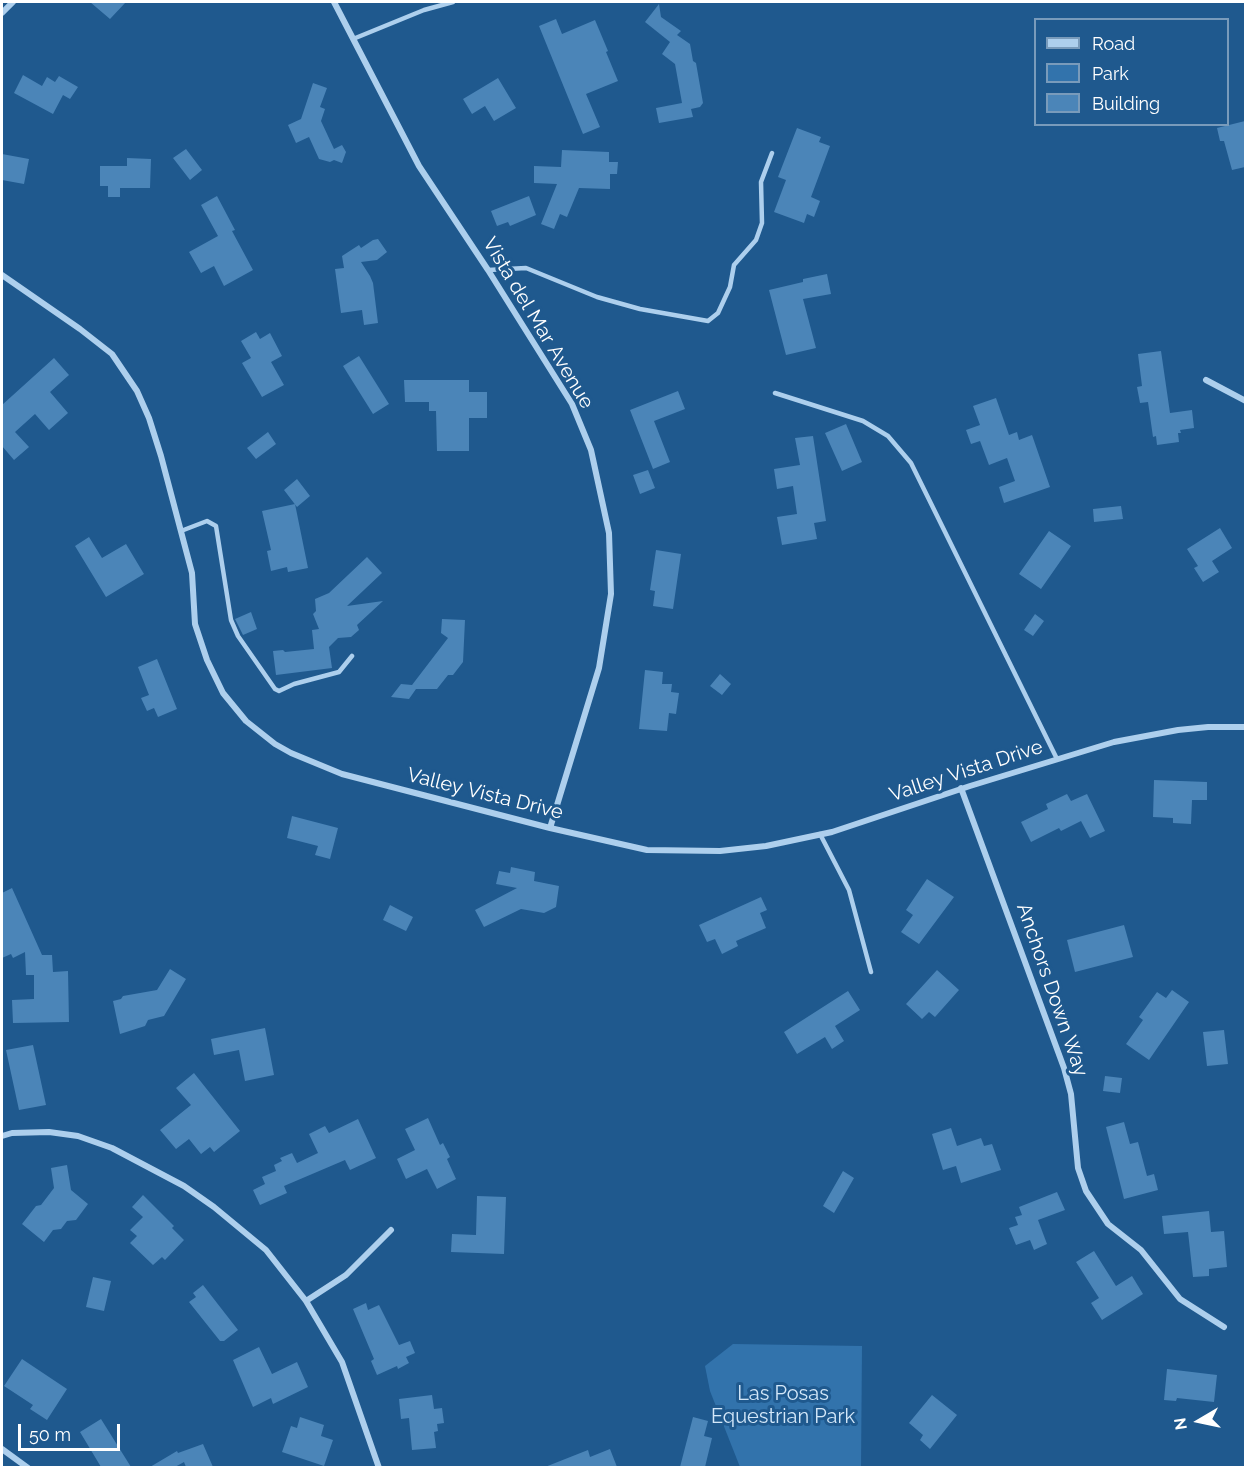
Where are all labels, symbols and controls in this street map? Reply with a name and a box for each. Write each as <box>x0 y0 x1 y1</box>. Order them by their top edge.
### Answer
legend <box>1034 18 1229 126</box>
text: Road <box>1092 33 1135 54</box>
text: Park <box>1092 63 1129 84</box>
text: Building <box>1092 93 1160 114</box>
street label: Vista del Mar Avenue <box>477 233 599 413</box>
street label: Valley Vista Drive <box>886 735 1046 807</box>
street label: Valley Vista Drive <box>405 763 565 825</box>
street label: Anchors Down Way <box>1011 900 1093 1080</box>
park label: Las Posas Equestrian Park <box>711 1382 855 1429</box>
north arrow <box>1169 1391 1229 1451</box>
scale bar <box>21 1412 123 1450</box>
text: N <box>1170 1416 1191 1431</box>
text: 50 m <box>29 1424 71 1445</box>

